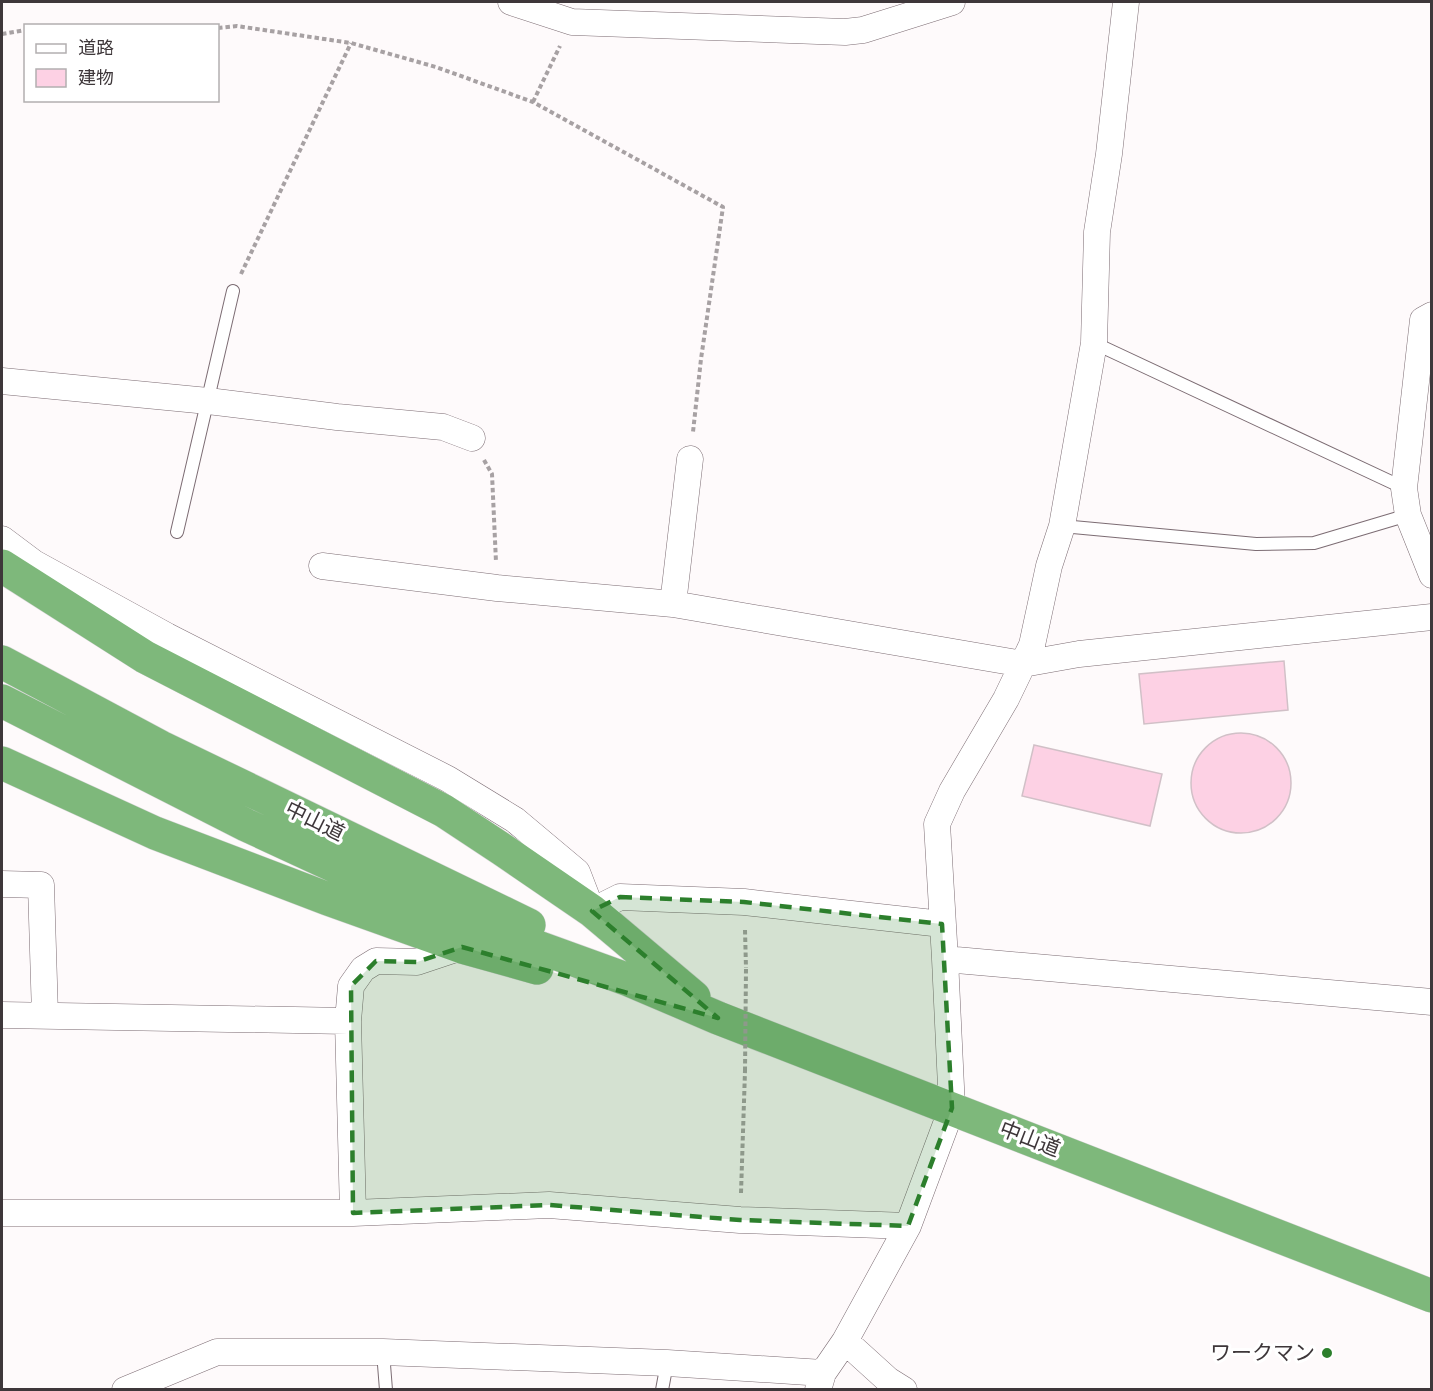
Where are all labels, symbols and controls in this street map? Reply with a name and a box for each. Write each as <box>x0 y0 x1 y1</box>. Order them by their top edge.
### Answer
legend <box>24 24 219 102</box>
text: 道路 <box>78 38 114 58</box>
text: 建物 <box>78 68 114 88</box>
street label: 中山道 <box>282 797 348 845</box>
street label: 中山道 <box>997 1117 1063 1161</box>
place label: ワークマン <box>1210 1342 1315 1364</box>
marker: ワークマン <box>1320 1346 1334 1360</box>

